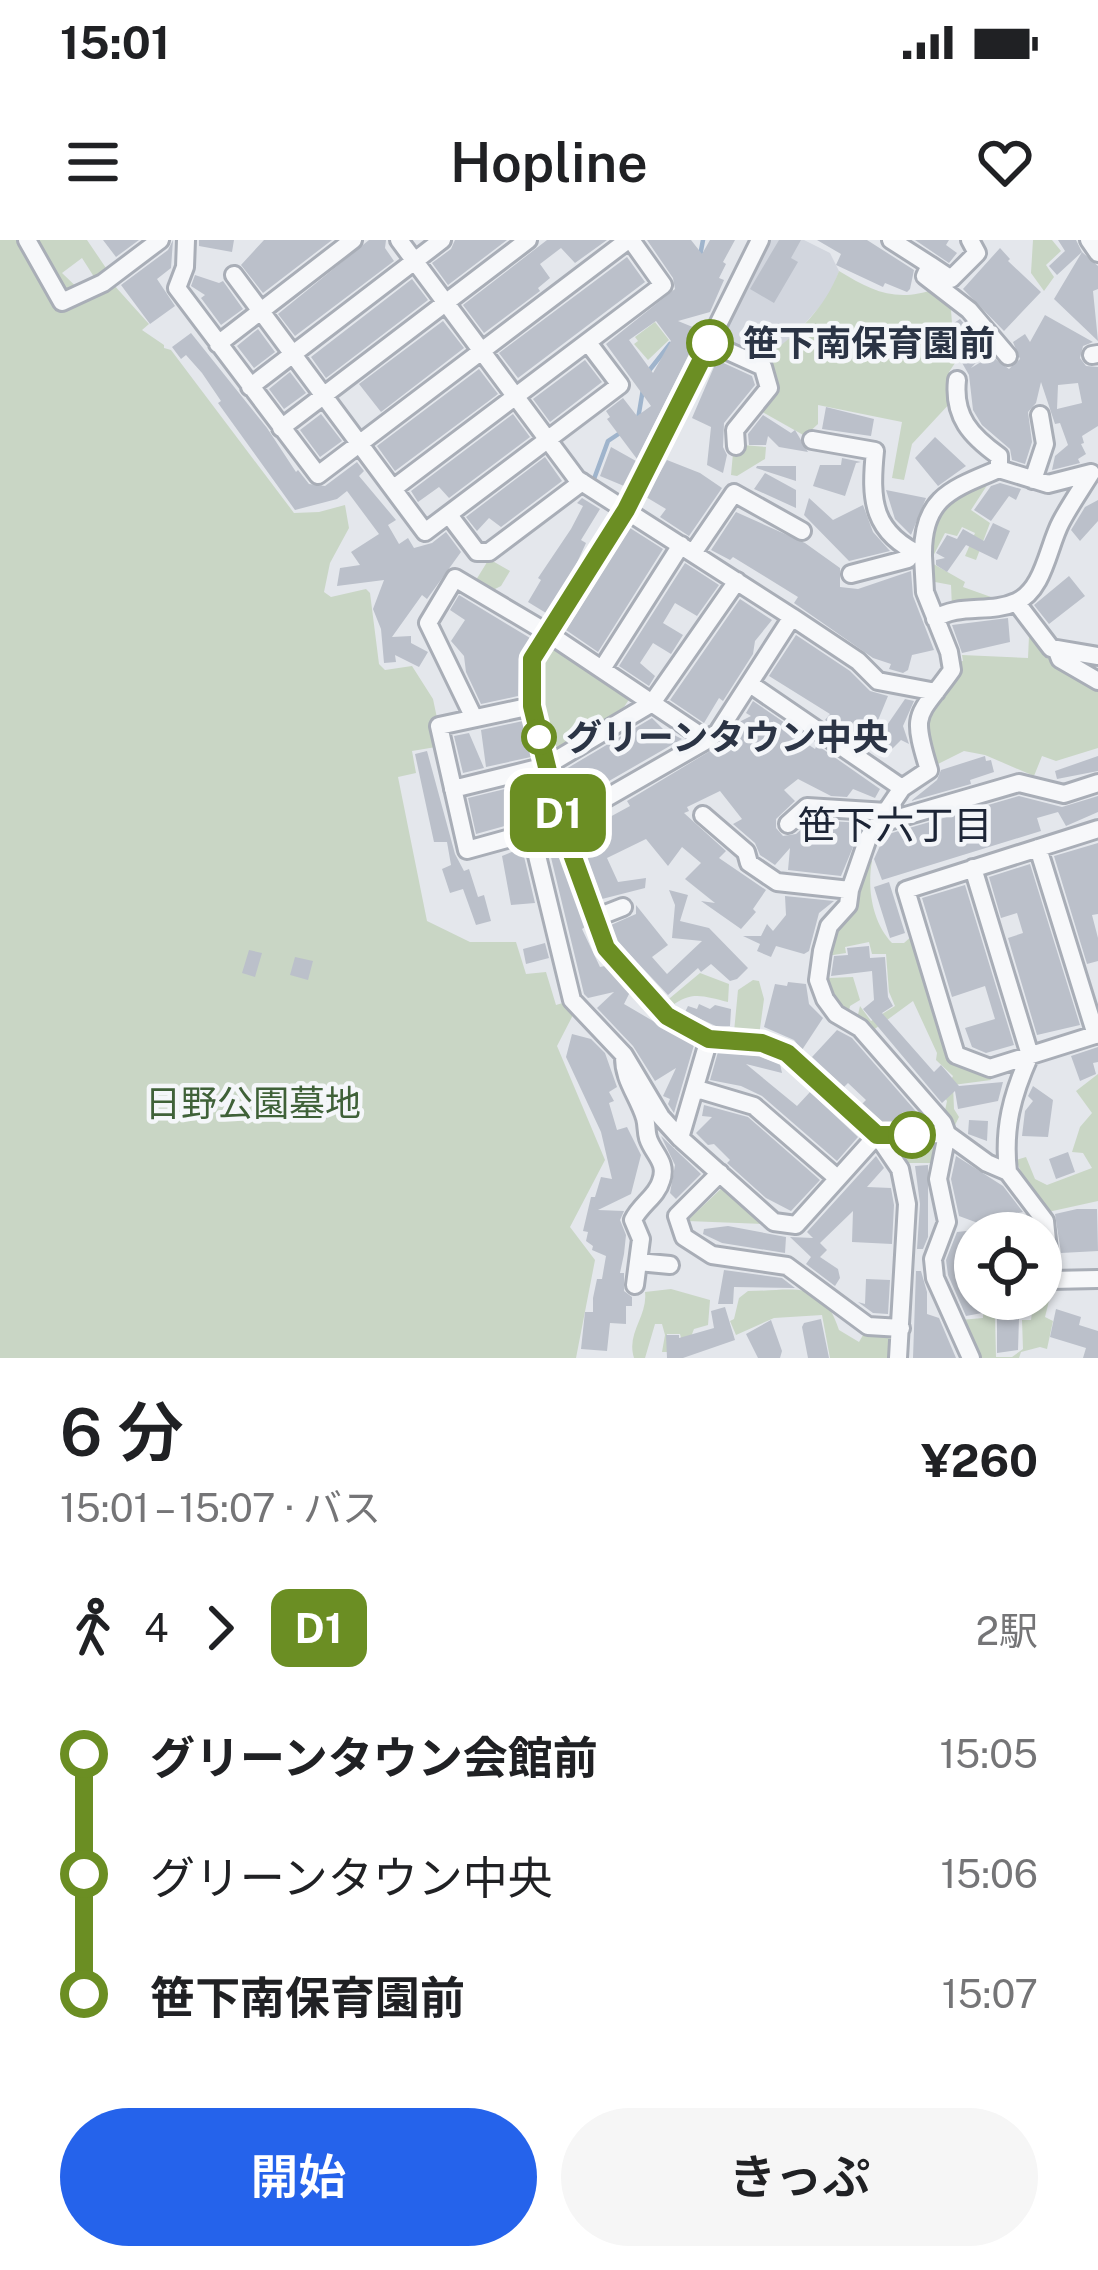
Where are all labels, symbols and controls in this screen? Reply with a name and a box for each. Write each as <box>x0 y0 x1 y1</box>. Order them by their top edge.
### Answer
text: 15:01 <box>60 16 170 69</box>
icon: menu <box>60 129 126 195</box>
icon: heart <box>972 129 1038 195</box>
text: Hopline <box>450 131 648 194</box>
marker: 笹下南保育園前 <box>688 321 732 365</box>
place label: 笹下南保育園前 <box>743 322 995 364</box>
place label: グリーンタウン中央 <box>566 716 888 758</box>
marker: グリーンタウン中央 <box>523 721 555 753</box>
line badge: D1 <box>504 774 612 852</box>
text: D1 <box>534 788 582 837</box>
district label: 笹下六丁目 <box>797 802 993 848</box>
park label: 日野公園墓地 <box>145 1082 361 1124</box>
unlabelled marker <box>890 1113 934 1157</box>
map controls <box>954 1212 1062 1320</box>
button: locate <box>954 1212 1062 1320</box>
text: 6 分 <box>60 1393 184 1471</box>
text: ¥260 <box>921 1434 1038 1487</box>
text: 15:01 – 15:07 · バス <box>60 1485 381 1531</box>
icon: walk <box>60 1595 126 1661</box>
icon: forward <box>187 1595 253 1661</box>
text: D1 <box>295 1603 343 1652</box>
text: 4 <box>144 1605 169 1651</box>
text: 2駅 <box>976 1608 1038 1654</box>
text: グリーンタウン会館前 <box>150 1731 598 1784</box>
text: 15:05 <box>940 1731 1038 1777</box>
text: グリーンタウン中央 <box>150 1851 553 1904</box>
text: 15:06 <box>940 1851 1038 1897</box>
text: 笹下南保育園前 <box>150 1971 465 2024</box>
text: 15:07 <box>942 1971 1038 2017</box>
button: 開始 <box>60 2108 537 2246</box>
button: きっぷ <box>561 2108 1038 2246</box>

